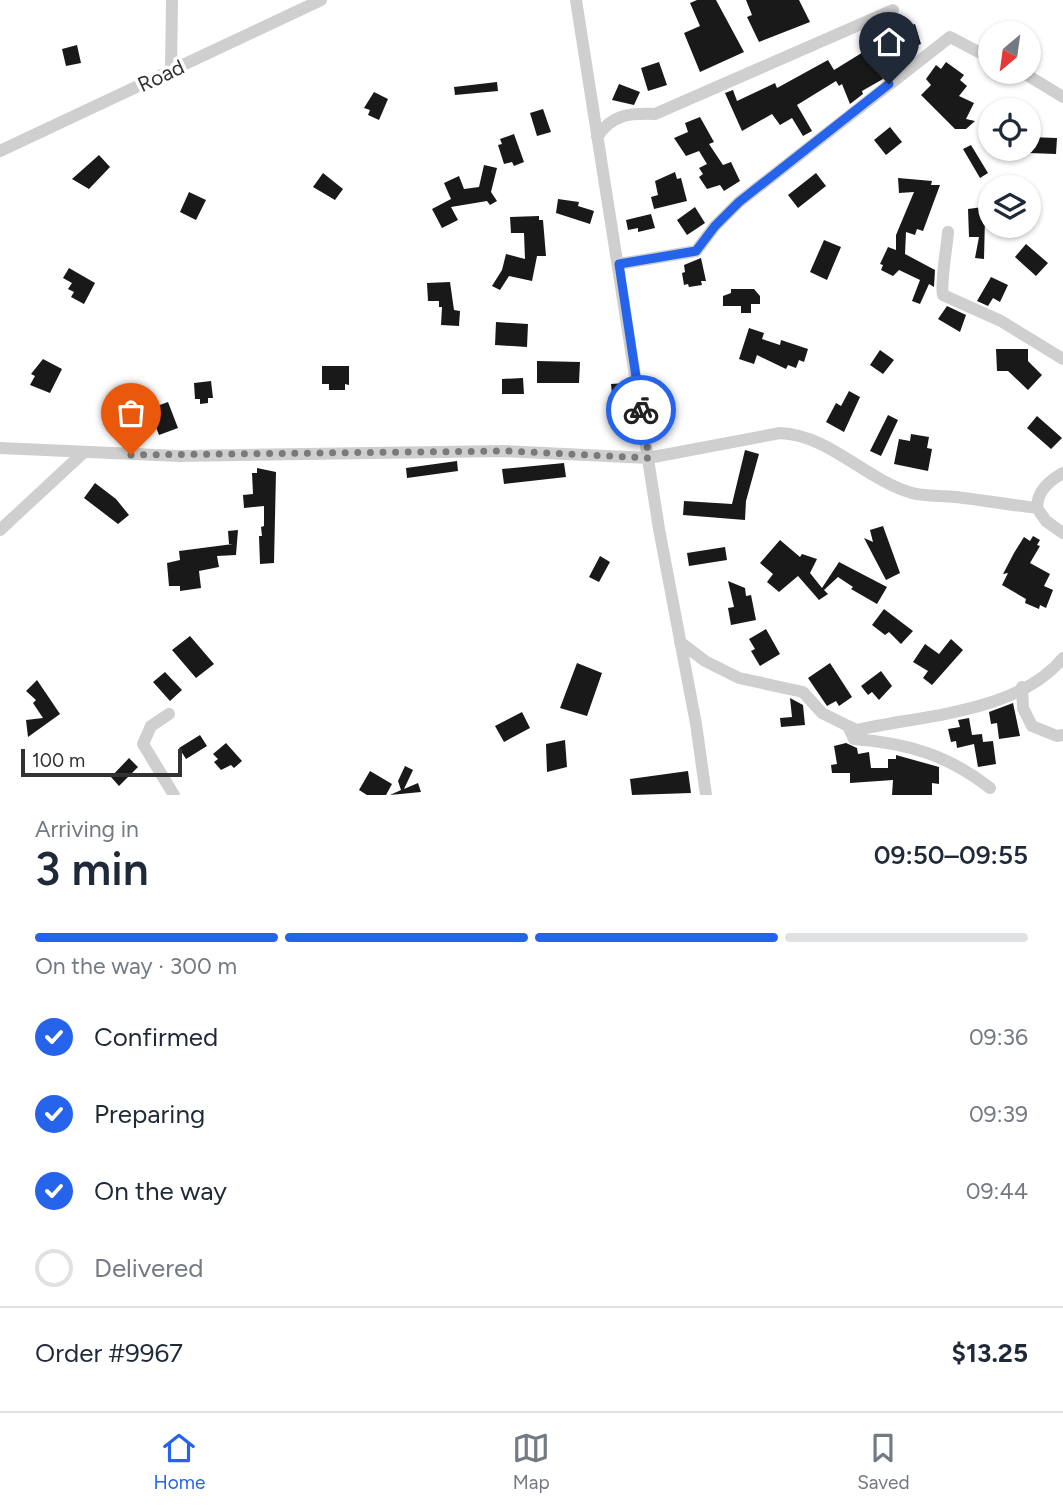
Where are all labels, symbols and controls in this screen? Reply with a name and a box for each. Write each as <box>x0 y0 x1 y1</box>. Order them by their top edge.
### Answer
pin <box>859 12.0 919 84</box>
north arrow <box>978 21 1041 84</box>
map controls <box>978 21 1041 238</box>
icon: home <box>870 23 908 61</box>
street label: Road <box>134 54 188 97</box>
button: locate <box>978 98 1041 161</box>
button: layers <box>978 175 1041 238</box>
courier <box>606 375 676 445</box>
pin <box>101 383 161 455</box>
icon: bike <box>622 391 660 429</box>
icon: bag <box>112 394 150 432</box>
scale bar <box>21 746 182 778</box>
text: 100 m <box>32 749 85 772</box>
text: Arriving in <box>35 815 139 843</box>
text: 09:50–09:55 <box>874 839 1028 871</box>
text: 3 min <box>35 841 149 897</box>
text: On the way · 300 m <box>35 952 237 980</box>
icon: check <box>35 1018 73 1056</box>
text: Confirmed <box>94 1021 218 1053</box>
text: 09:36 <box>969 1023 1028 1051</box>
icon: check <box>35 1095 73 1133</box>
text: Preparing <box>94 1098 205 1130</box>
text: 09:39 <box>969 1100 1028 1128</box>
icon: check <box>35 1172 73 1210</box>
text: On the way <box>94 1175 227 1207</box>
text: 09:44 <box>966 1177 1028 1205</box>
text: Delivered <box>94 1252 203 1284</box>
text: Order #9967 <box>35 1337 183 1369</box>
text: $13.25 <box>952 1337 1028 1369</box>
tab: Home <box>153 1429 205 1494</box>
tab: Map <box>512 1429 550 1494</box>
tab: Saved <box>857 1429 910 1494</box>

